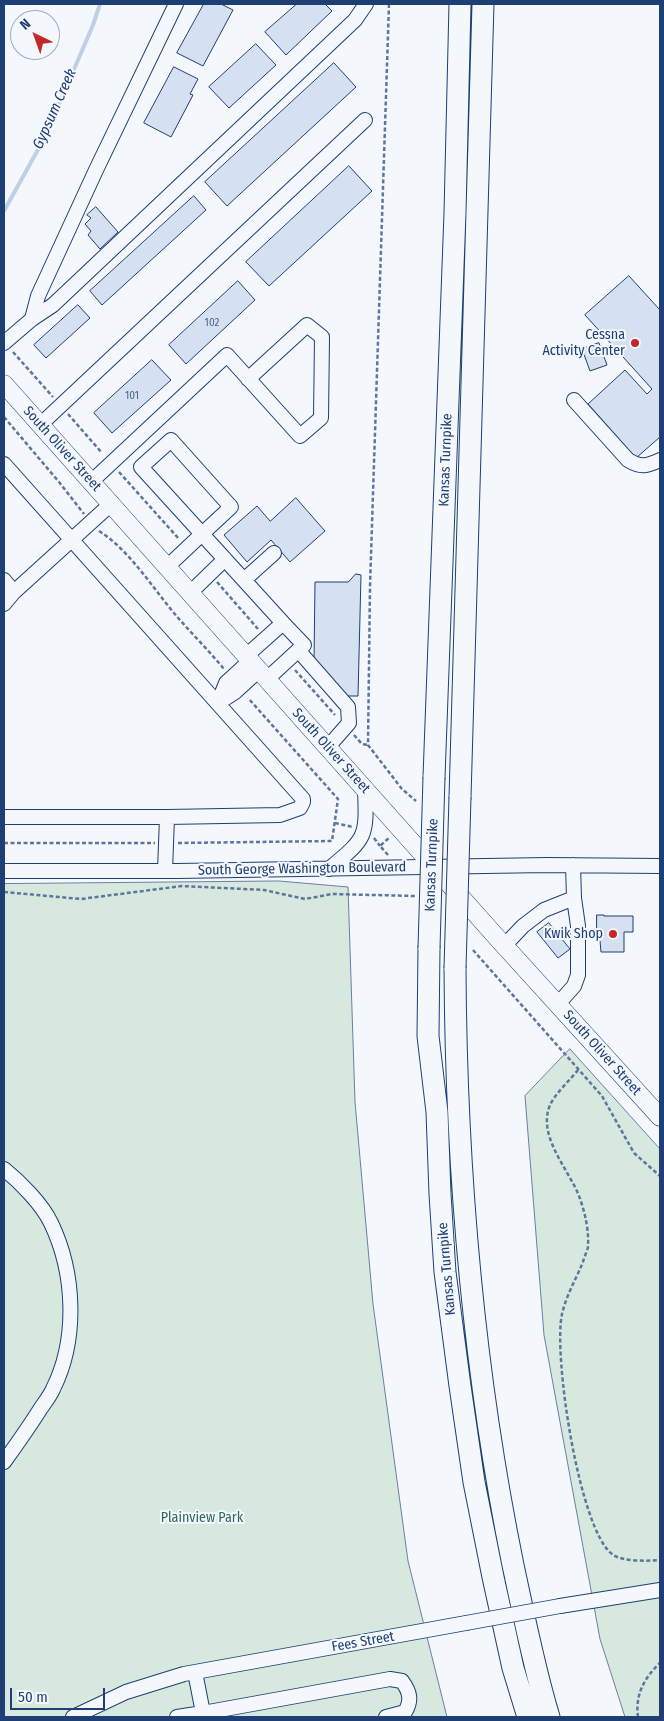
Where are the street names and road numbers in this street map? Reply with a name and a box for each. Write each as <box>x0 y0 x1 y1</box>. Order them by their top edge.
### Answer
street label: South Oliver Street <box>19 403 105 495</box>
street label: Kansas Turnpike <box>436 413 456 507</box>
street label: South Oliver Street <box>288 705 374 797</box>
street label: Kansas Turnpike <box>422 818 442 912</box>
street label: South George Washington Boulevard <box>198 859 406 879</box>
street label: South Oliver Street <box>559 1007 645 1099</box>
street label: Kansas Turnpike <box>435 1222 459 1316</box>
street label: Fees Street <box>330 1628 396 1656</box>

